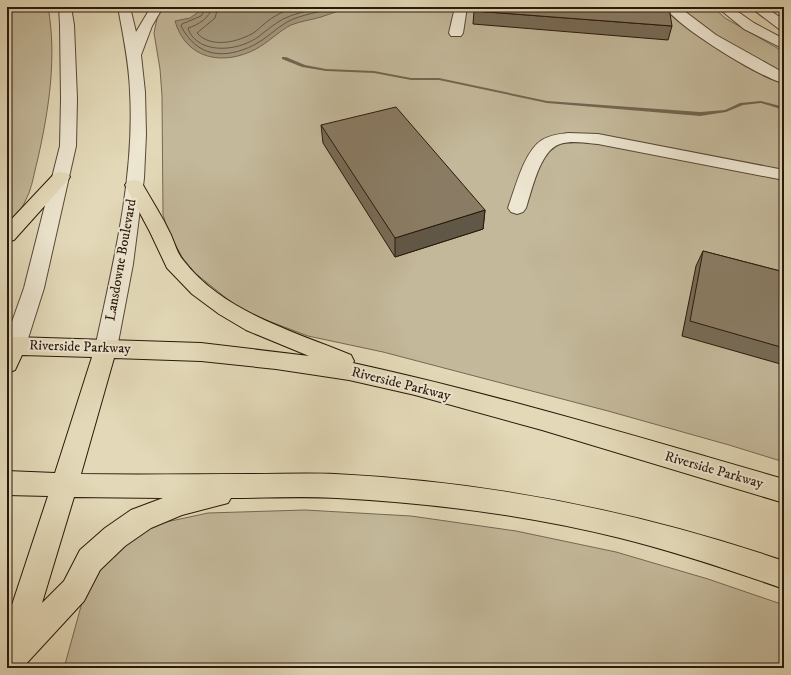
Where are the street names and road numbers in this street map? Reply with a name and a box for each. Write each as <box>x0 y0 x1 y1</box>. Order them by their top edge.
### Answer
street label: Lansdowne Boulevard <box>101 198 141 322</box>
street label: Riverside Parkway <box>29 336 131 358</box>
street label: Riverside Parkway <box>349 363 453 405</box>
street label: Riverside Parkway <box>663 447 766 493</box>

